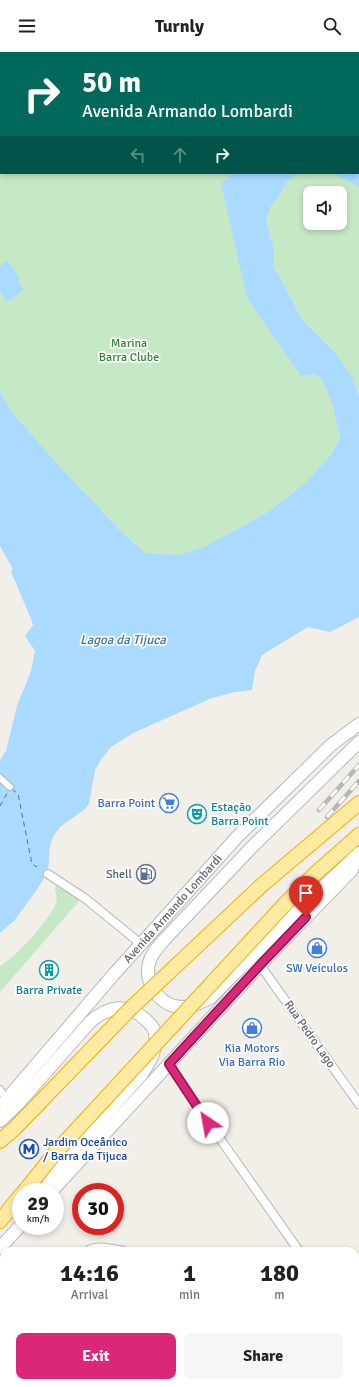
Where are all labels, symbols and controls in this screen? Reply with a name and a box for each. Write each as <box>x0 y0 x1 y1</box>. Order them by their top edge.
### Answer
icon: menu <box>16 15 38 37</box>
text: Turnly <box>155 15 204 37</box>
icon: search <box>321 15 343 37</box>
text: 50 m <box>82 66 141 100</box>
icon: right <box>16 68 68 120</box>
text: Avenida Armando Lombardi <box>82 100 293 122</box>
icon: left <box>127 144 149 166</box>
icon: ahead <box>169 144 191 166</box>
icon: right <box>211 144 233 166</box>
map controls <box>303 186 347 230</box>
button: sound <box>303 186 347 230</box>
park label: Marina Barra Clube <box>99 336 159 365</box>
water label: Lagoa da Tijuca <box>80 632 166 648</box>
supermarket icon: Barra Point <box>158 792 180 814</box>
place label: Barra Point <box>97 796 155 811</box>
place label: Estação Barra Point <box>211 800 269 829</box>
theatre icon: Estação Barra Point <box>186 803 208 825</box>
street label: Avenida Armando Lombardi <box>120 852 226 966</box>
fuel station icon: Shell <box>135 863 157 885</box>
place label: Shell <box>106 867 132 882</box>
pin <box>289 876 323 917</box>
icon: arrive <box>295 882 317 904</box>
shop icon: SW Veículos <box>306 937 328 959</box>
building icon: Barra Private <box>38 959 60 981</box>
place label: SW Veículos <box>286 961 348 976</box>
place label: Barra Private <box>16 983 82 998</box>
street label: Rua Pedro Lago <box>281 998 338 1071</box>
shop icon: Kia Motors Via Barra Rio <box>241 1017 263 1039</box>
place label: Kia Motors Via Barra Rio <box>219 1041 285 1070</box>
position arrow <box>187 1102 229 1144</box>
place label: Jardim Oceânico / Barra da Tijuca <box>43 1135 127 1164</box>
metro station icon: Jardim Oceânico / Barra da Tijuca <box>18 1138 40 1160</box>
speed limit sign: 30 <box>72 1183 124 1235</box>
text: 29 <box>27 1191 49 1216</box>
text: km/h <box>27 1213 49 1225</box>
text: 14:16 <box>60 1258 119 1288</box>
text: 1 <box>183 1258 196 1288</box>
text: 180 <box>260 1258 299 1288</box>
text: Arrival <box>71 1287 108 1303</box>
text: min <box>179 1287 200 1303</box>
text: m <box>274 1287 285 1303</box>
button: Exit <box>16 1333 176 1379</box>
button: Share <box>184 1333 343 1379</box>

